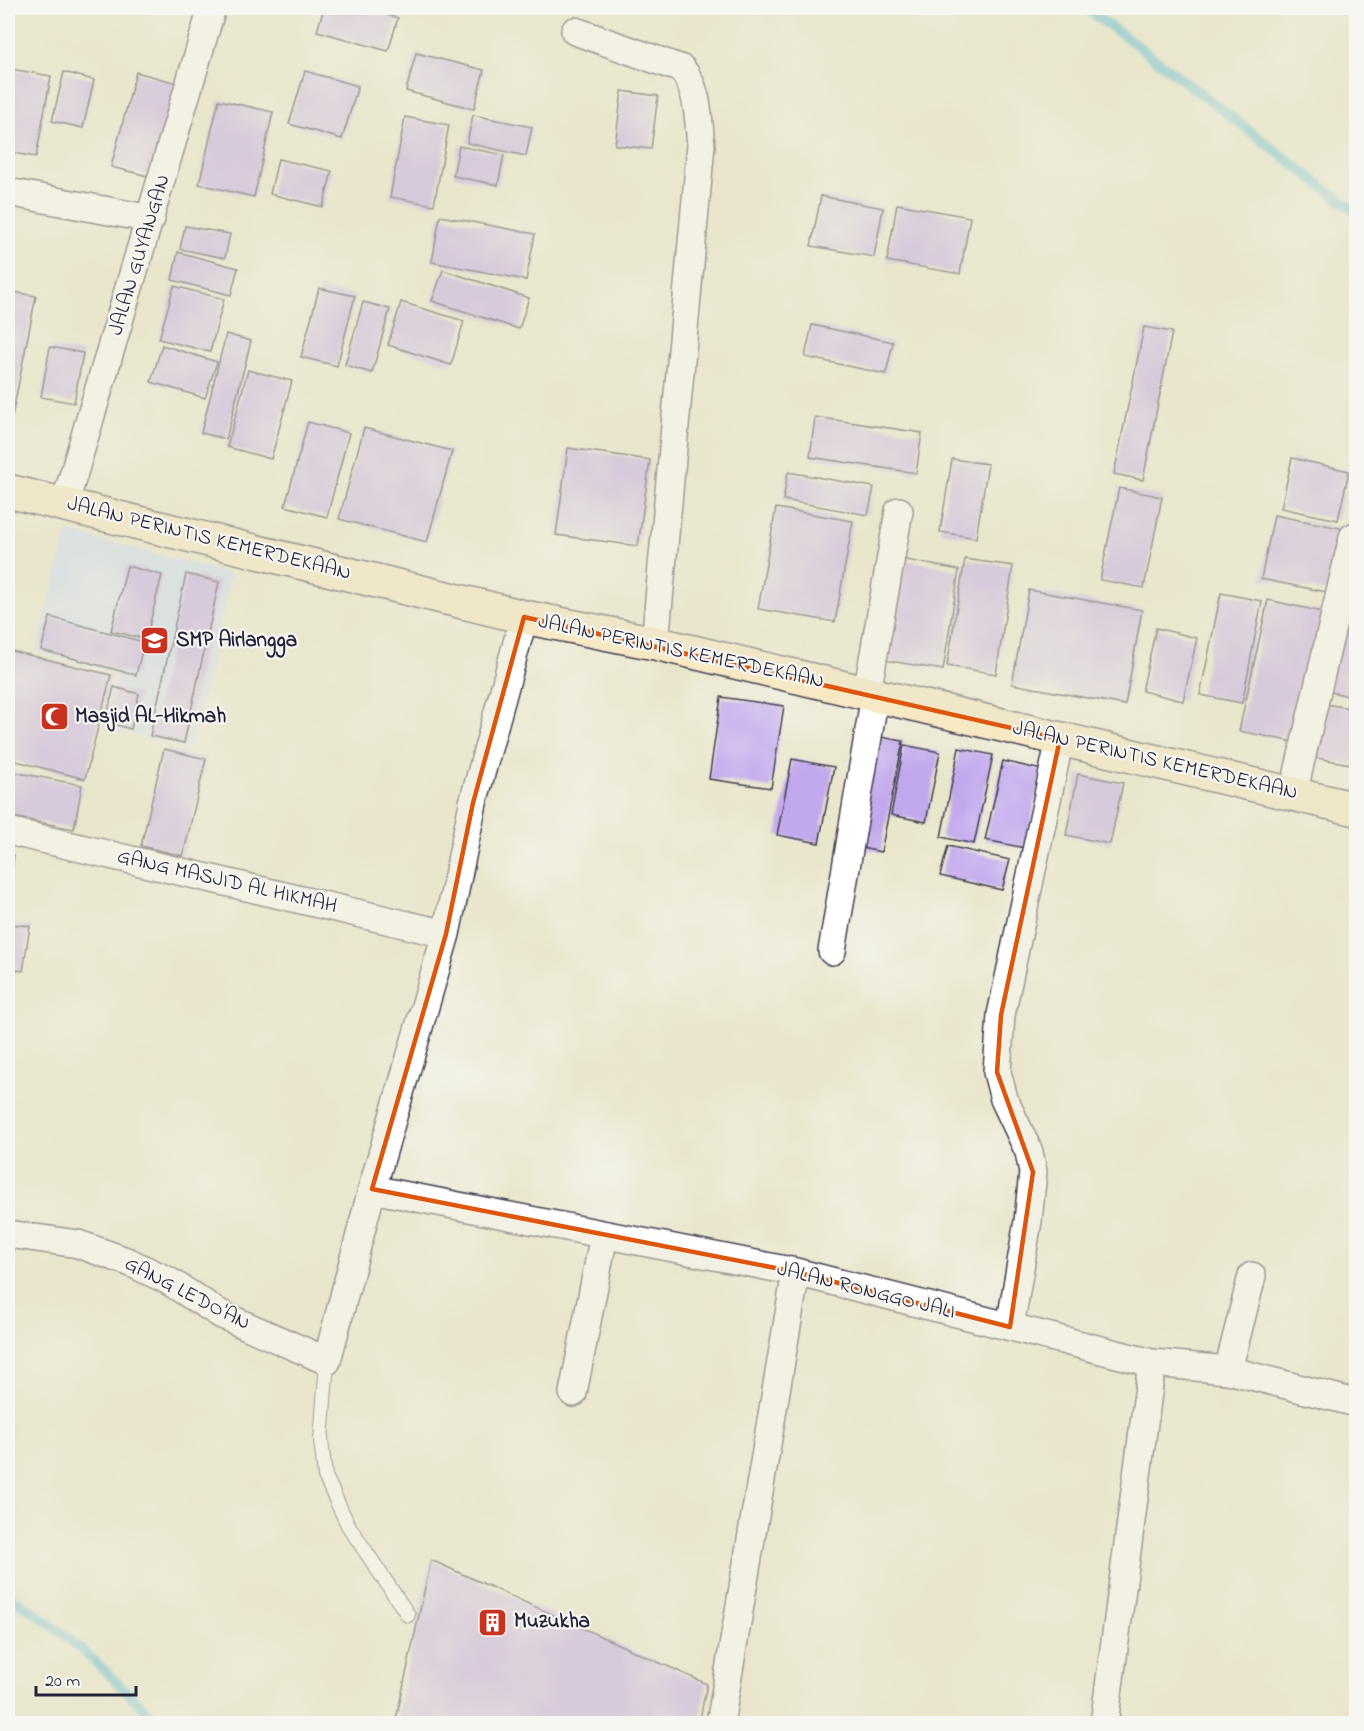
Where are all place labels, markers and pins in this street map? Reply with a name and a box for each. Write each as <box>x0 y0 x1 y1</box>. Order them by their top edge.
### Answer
school or university icon: SMP Airlangga <box>139 625 171 657</box>
place label: SMP Airlangga <box>176 626 297 658</box>
mosque icon: Masjid AL-Hikmah <box>38 701 70 733</box>
place label: Masjid AL-Hikmah <box>75 702 226 732</box>
building icon: Muzukha <box>477 1606 509 1638</box>
place label: Muzukha <box>514 1607 590 1637</box>

